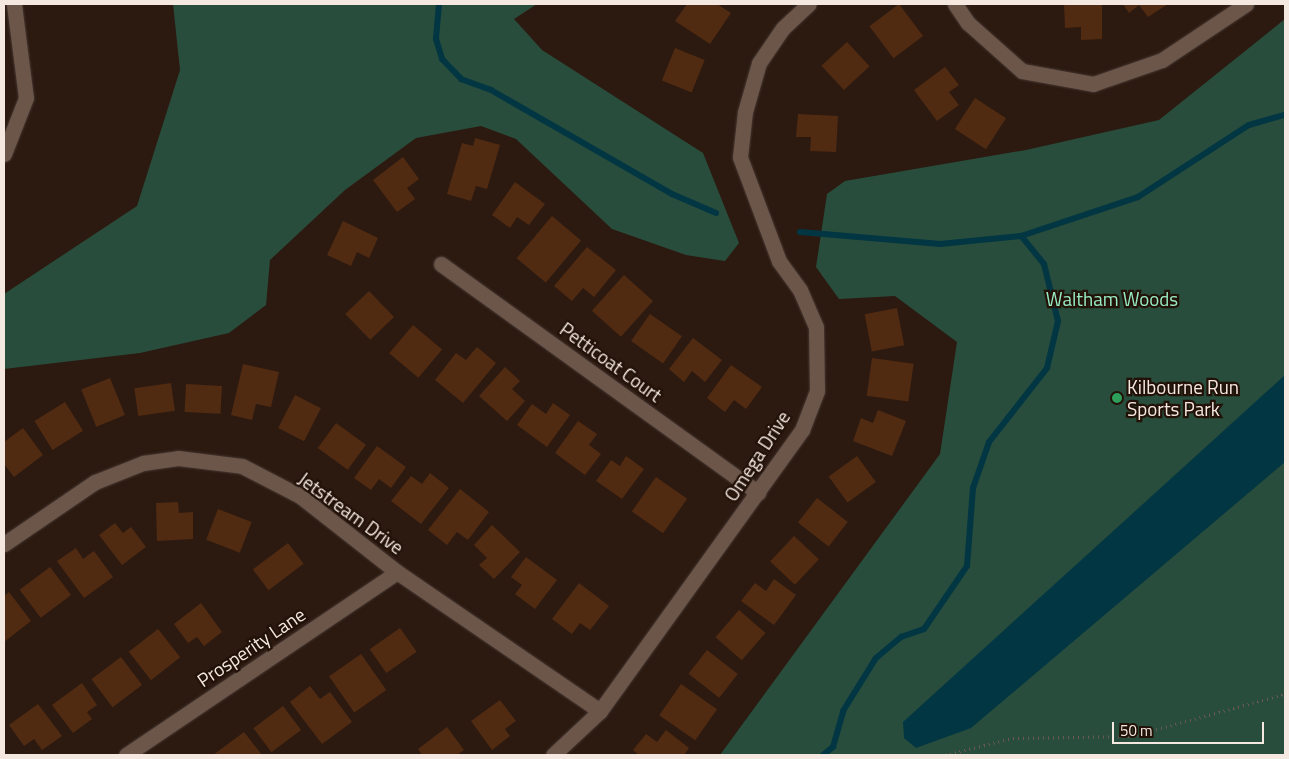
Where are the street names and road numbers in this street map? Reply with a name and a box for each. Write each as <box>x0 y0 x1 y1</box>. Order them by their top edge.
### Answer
street label: Petticoat Court <box>556 317 666 407</box>
street label: Omega Drive <box>719 407 795 505</box>
street label: Jetstream Drive <box>294 467 408 559</box>
street label: Prosperity Lane <box>193 603 309 691</box>

